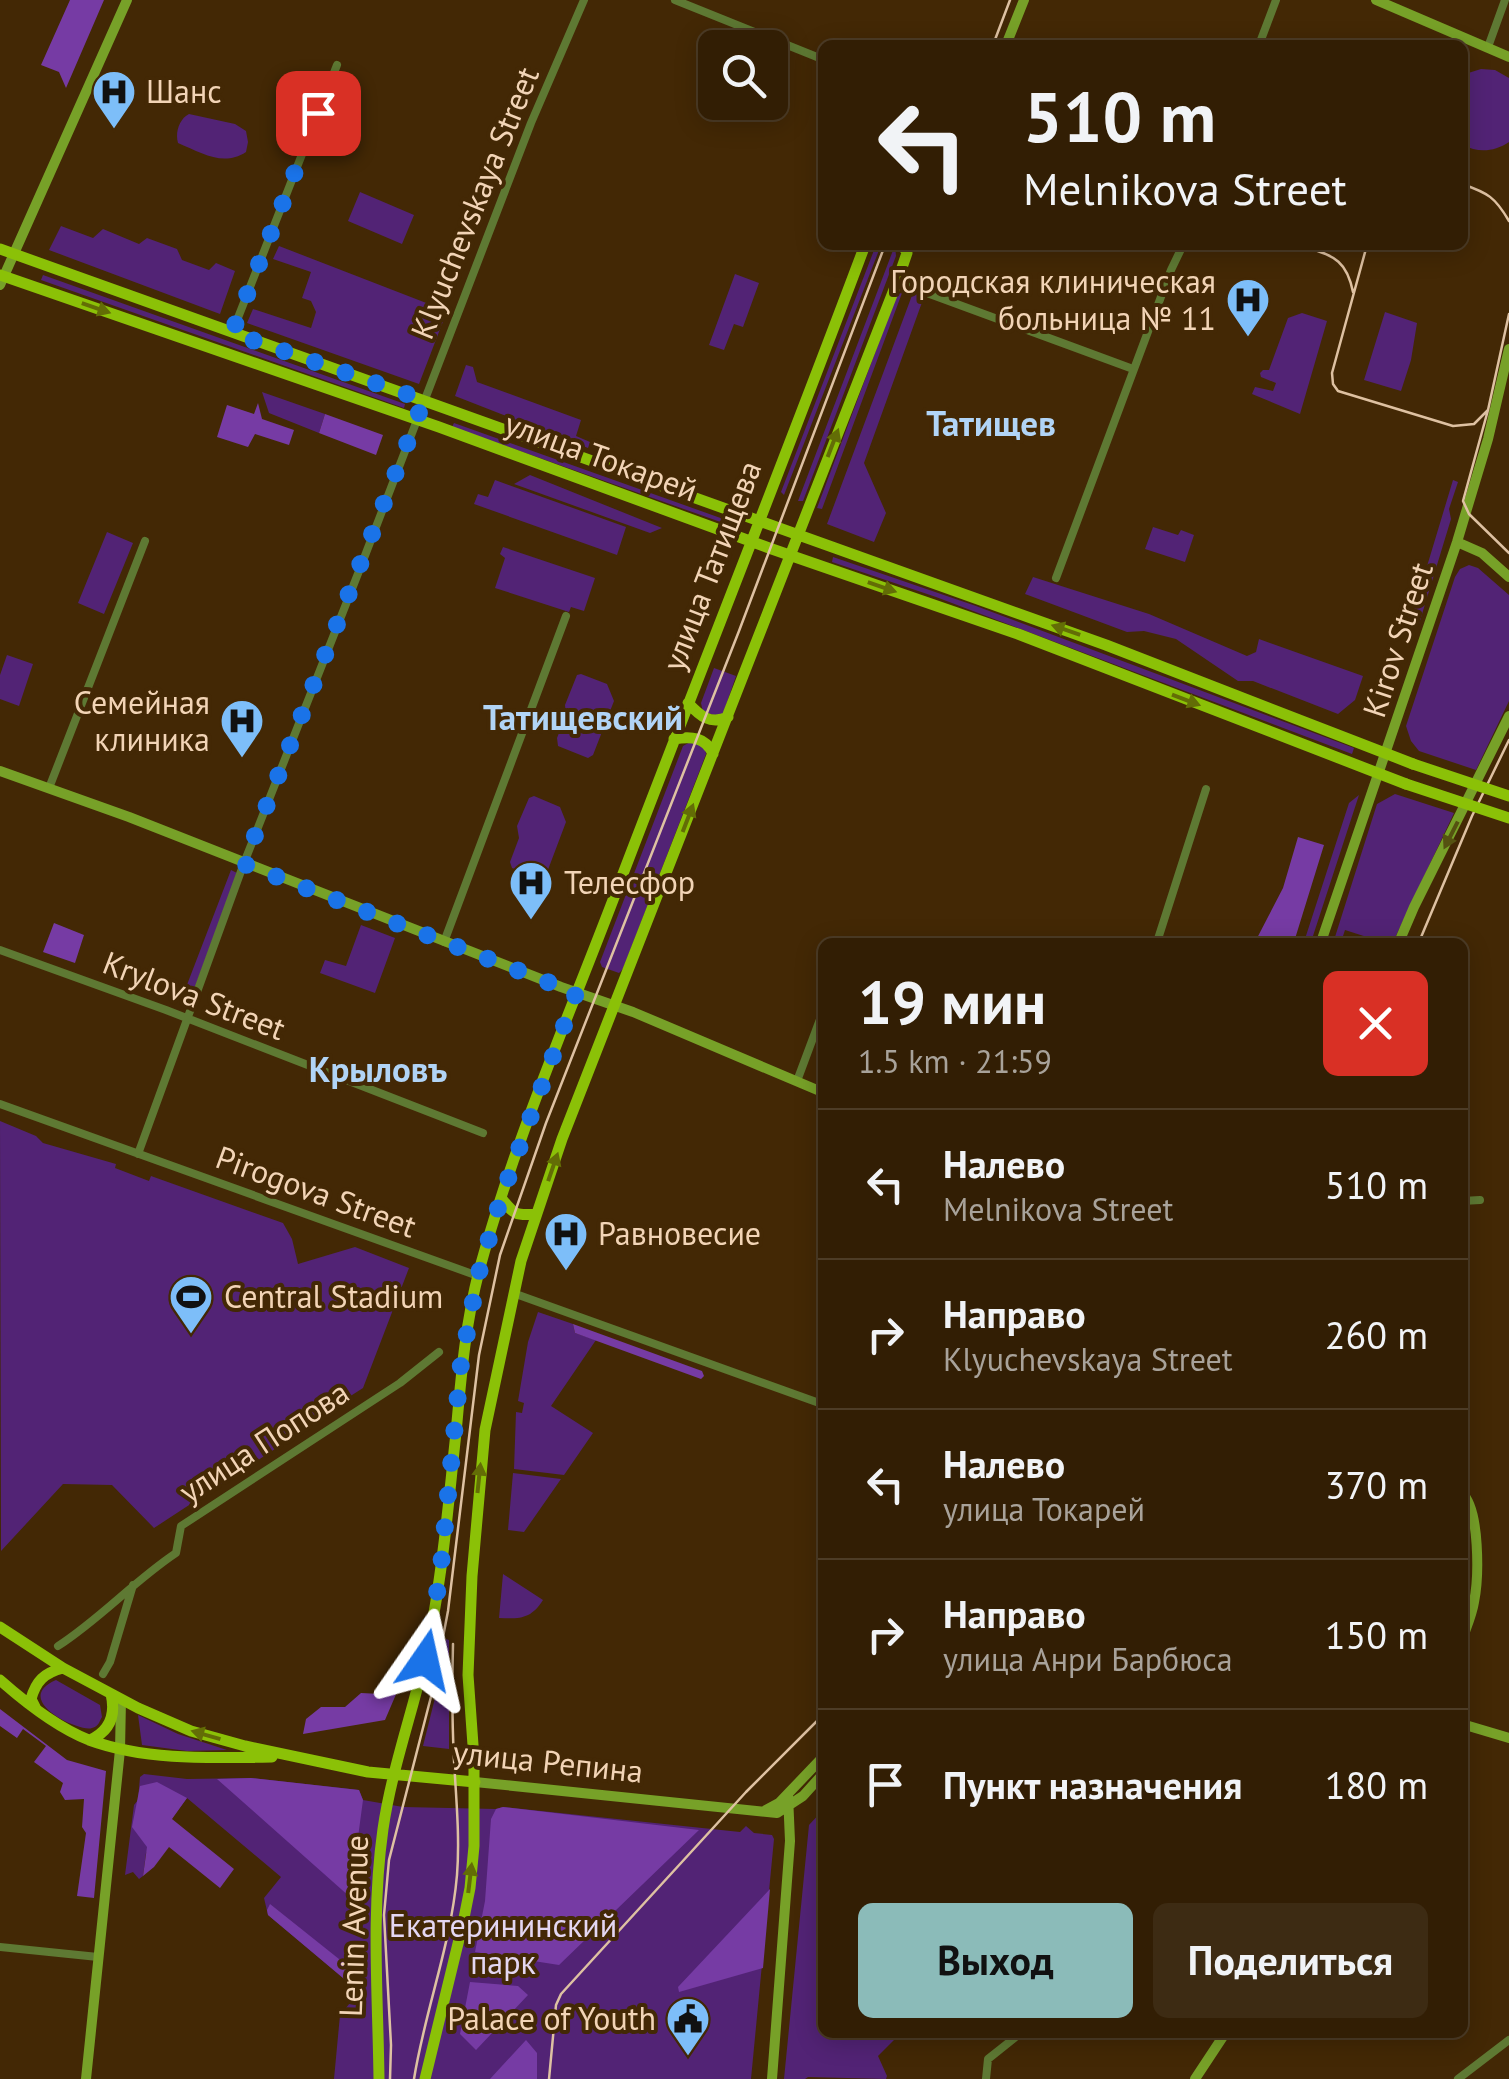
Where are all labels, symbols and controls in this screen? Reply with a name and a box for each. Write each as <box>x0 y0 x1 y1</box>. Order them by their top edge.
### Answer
map controls <box>698 30 788 120</box>
button: search <box>698 30 788 120</box>
street label: Klyuchevskaya Street <box>400 60 548 345</box>
hospital icon: Шанс <box>91 69 137 130</box>
place label: Шанс <box>146 70 222 112</box>
pin <box>276 71 361 156</box>
text: 510 m <box>1023 71 1216 161</box>
icon: left <box>858 80 988 210</box>
icon: arrive <box>291 86 346 141</box>
text: Melnikova Street <box>1023 159 1347 217</box>
place label: Городская клиническая больница № 11 <box>890 260 1216 339</box>
hospital icon: Городская клиническая больница № 11 <box>1225 277 1271 338</box>
one-way arrow <box>82 302 112 317</box>
district label: Татищев <box>926 400 1056 446</box>
street label: улица Токарей <box>499 402 703 510</box>
one-way arrow <box>826 428 842 458</box>
street label: улица Татищева <box>652 455 770 677</box>
street label: Kirov Street <box>1352 557 1442 722</box>
one-way arrow <box>867 580 897 595</box>
one-way arrow <box>1050 622 1080 637</box>
place label: Семейная клиника <box>74 681 210 760</box>
one-way arrow <box>1172 693 1202 709</box>
district label: Татищевский <box>483 694 683 740</box>
hospital icon: Семейная клиника <box>219 698 265 759</box>
one-way arrow <box>681 803 697 833</box>
one-way arrow <box>1443 820 1460 849</box>
hospital icon: Телесфор <box>508 860 554 921</box>
place label: Телесфор <box>564 861 695 903</box>
street label: Krylova Street <box>97 941 292 1049</box>
text: 19 мин <box>858 963 1046 1041</box>
button: close <box>1323 971 1428 1076</box>
text: 1.5 km · 21:59 <box>858 1040 1052 1082</box>
district label: Крыловъ <box>309 1046 447 1092</box>
street label: Pirogova Street <box>210 1135 422 1247</box>
text: Налево <box>943 1139 1065 1188</box>
one-way arrow <box>547 1151 562 1181</box>
icon: left <box>858 1157 913 1212</box>
text: 510 m <box>1325 1160 1428 1209</box>
text: Melnikova Street <box>943 1188 1173 1230</box>
hospital icon: Равновесие <box>543 1211 589 1272</box>
place label: Равновесие <box>598 1212 761 1254</box>
sports icon: Central Stadium <box>168 1274 214 1335</box>
place label: Central Stadium <box>224 1275 443 1317</box>
text: Направо <box>943 1289 1086 1338</box>
icon: right <box>858 1307 913 1362</box>
text: 260 m <box>1325 1310 1428 1359</box>
text: Klyuchevskaya Street <box>943 1338 1233 1380</box>
street label: улица Попова <box>171 1371 356 1512</box>
text: Налево <box>943 1439 1065 1488</box>
icon: left <box>858 1457 913 1512</box>
text: 370 m <box>1325 1460 1428 1509</box>
one-way arrow <box>471 1462 487 1494</box>
text: улица Токарей <box>943 1488 1145 1530</box>
text: Направо <box>943 1589 1086 1638</box>
icon: right <box>858 1607 913 1662</box>
position arrow <box>373 1608 477 1712</box>
text: 150 m <box>1325 1610 1428 1659</box>
text: улица Анри Барбюса <box>943 1638 1233 1680</box>
one-way arrow <box>191 1727 222 1743</box>
street label: улица Репина <box>451 1730 645 1792</box>
icon: arrive <box>858 1757 913 1812</box>
text: Пункт назначения <box>943 1760 1242 1809</box>
text: 180 m <box>1325 1760 1428 1809</box>
street label: Lenin Avenue <box>329 1834 377 2018</box>
one-way arrow <box>462 1861 478 1893</box>
button: Выход <box>858 1903 1133 2018</box>
button: Поделиться <box>1153 1903 1428 2018</box>
park label: Екатерининский парк <box>389 1904 617 1983</box>
public building icon: Palace of Youth <box>665 1996 711 2057</box>
place label: Palace of Youth <box>447 1997 656 2039</box>

